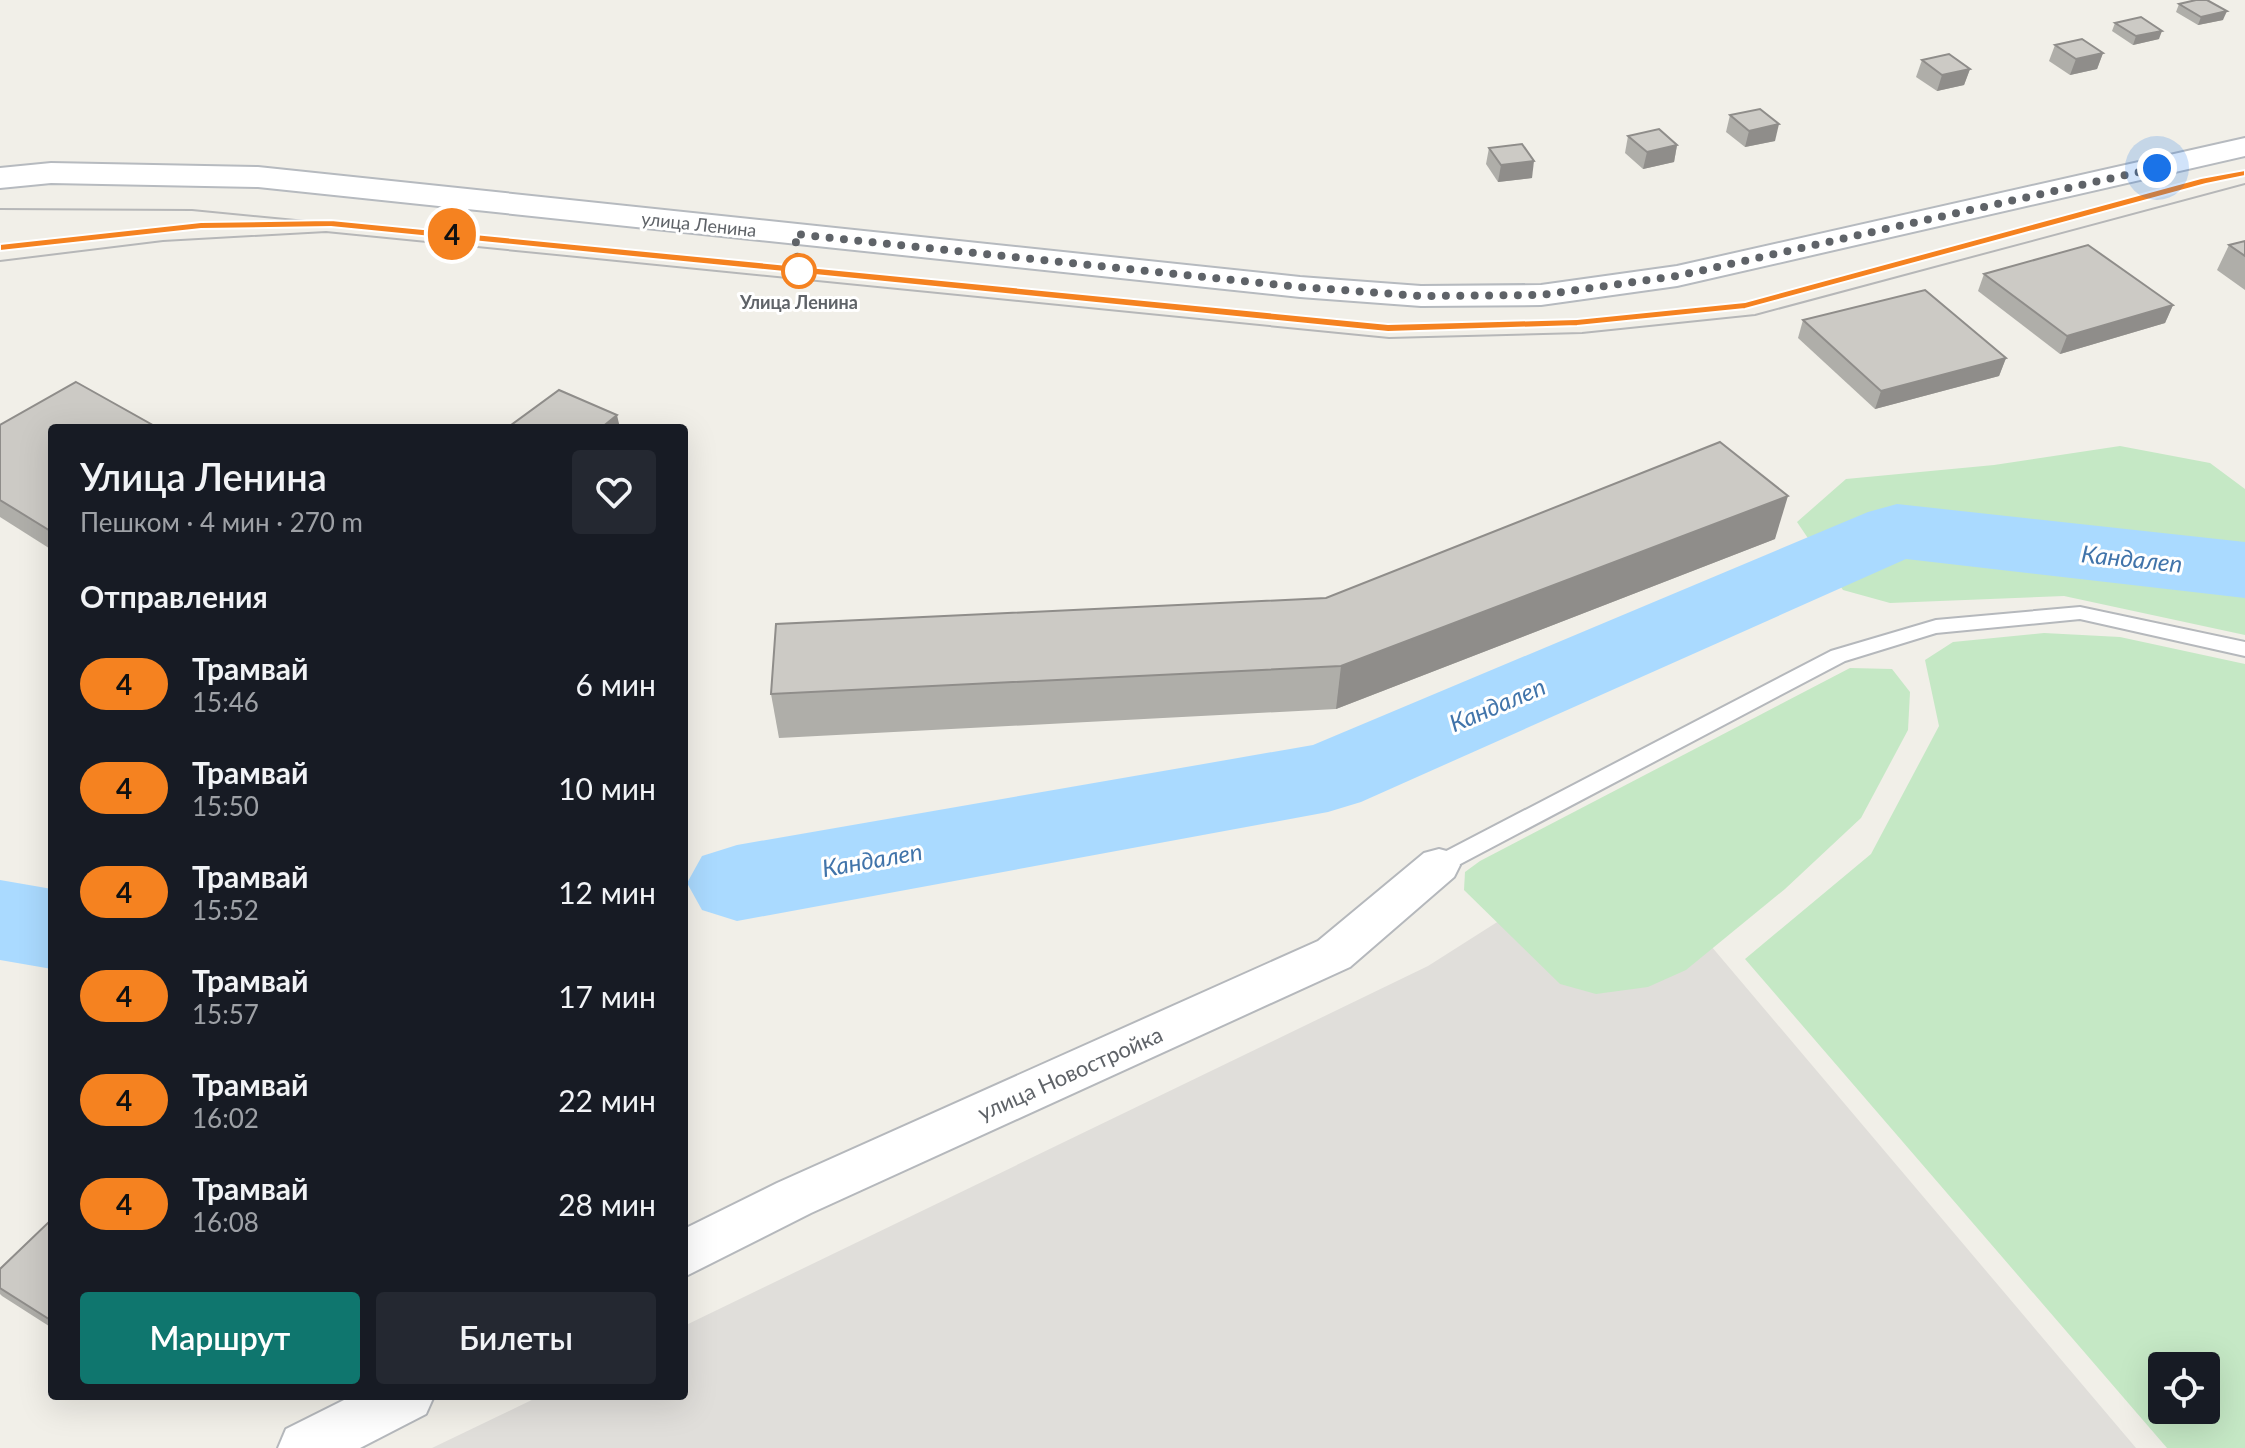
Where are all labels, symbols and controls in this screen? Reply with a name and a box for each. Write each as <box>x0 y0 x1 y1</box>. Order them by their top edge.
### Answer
your location <box>2137 148 2177 188</box>
street label: улица Ленина <box>640 207 758 241</box>
line badge: 4 <box>426 208 478 260</box>
text: 4 <box>444 217 460 251</box>
marker: Улица Ленина <box>782 254 816 288</box>
place label: Улица Ленина <box>739 291 858 313</box>
button: heart <box>572 450 656 534</box>
text: Улица Ленина <box>80 453 327 499</box>
text: Пешком · 4 мин · 270 m <box>80 506 363 538</box>
water label: Кандалеп <box>2080 538 2184 578</box>
text: Отправления <box>80 578 268 614</box>
text: Трамвай <box>192 650 309 686</box>
text: 6 мин <box>576 666 656 702</box>
text: 4 <box>116 667 132 701</box>
water label: Кандалеп <box>1445 671 1549 737</box>
text: 15:46 <box>192 686 259 718</box>
text: Трамвай <box>192 754 309 790</box>
text: 10 мин <box>558 770 656 806</box>
text: 4 <box>116 771 132 805</box>
text: 15:50 <box>192 790 259 822</box>
water label: Кандалеп <box>820 836 924 882</box>
text: Трамвай <box>192 858 309 894</box>
text: 12 мин <box>558 874 656 910</box>
text: 4 <box>116 875 132 909</box>
text: 15:52 <box>192 894 259 926</box>
text: Трамвай <box>192 962 309 998</box>
text: 17 мин <box>558 978 656 1014</box>
text: 4 <box>116 979 132 1013</box>
text: 15:57 <box>192 998 259 1030</box>
street label: улица Новостройка <box>973 1020 1167 1126</box>
text: Трамвай <box>192 1066 309 1102</box>
text: 22 мин <box>558 1082 656 1118</box>
text: 4 <box>116 1083 132 1117</box>
text: 16:02 <box>192 1102 259 1134</box>
text: Трамвай <box>192 1170 309 1206</box>
text: 28 мин <box>558 1186 656 1222</box>
text: 4 <box>116 1187 132 1221</box>
text: 16:08 <box>192 1206 259 1238</box>
button: Маршрут <box>80 1292 360 1384</box>
button: Билеты <box>376 1292 656 1384</box>
map controls <box>2148 1352 2220 1424</box>
button: locate <box>2148 1352 2220 1424</box>

